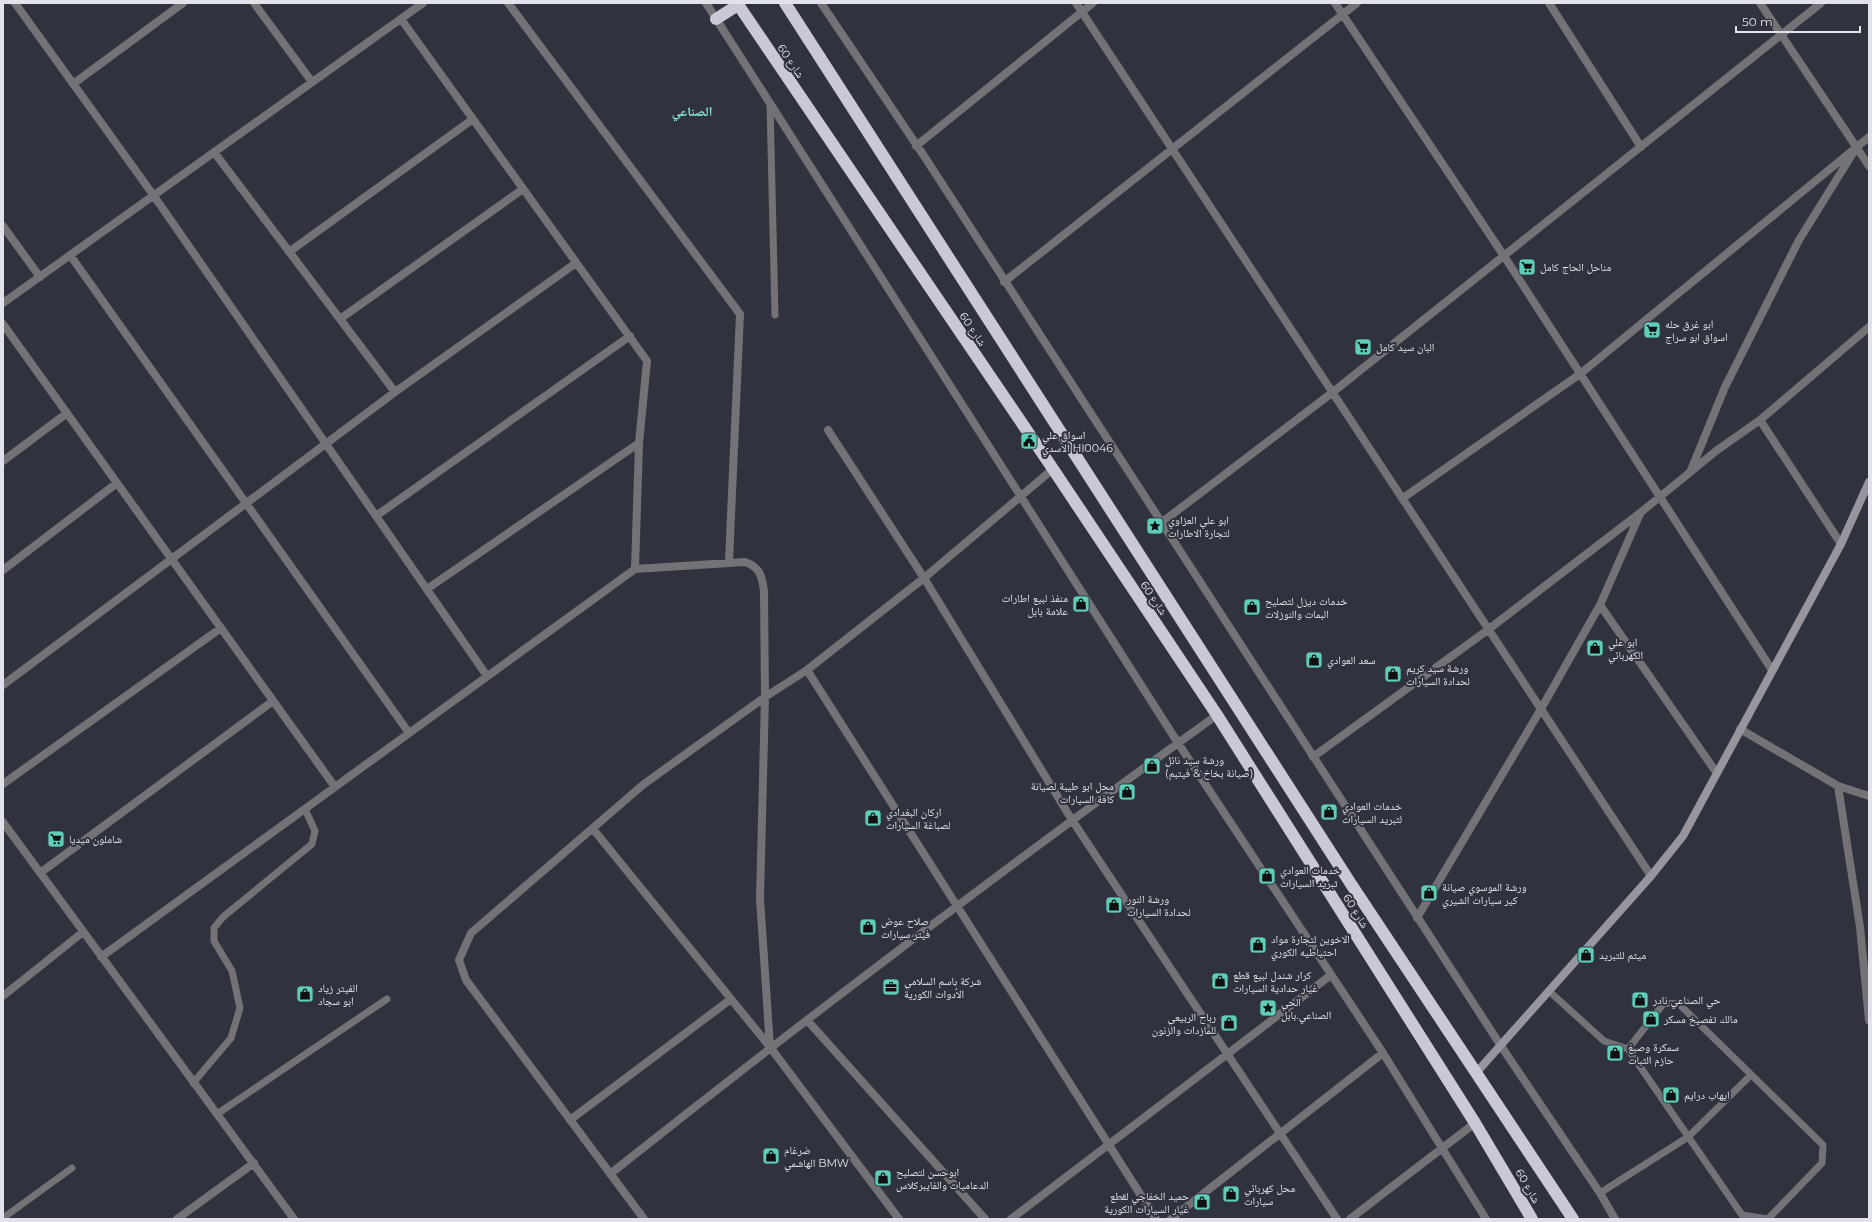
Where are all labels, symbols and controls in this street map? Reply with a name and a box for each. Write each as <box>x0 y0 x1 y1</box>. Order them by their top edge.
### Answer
scale bar <box>1736 8 1860 34</box>
text: 50 m <box>1742 14 1773 29</box>
street label: شارع 60 <box>775 41 807 81</box>
district label: الصناعي <box>672 103 712 122</box>
supermarket icon: مناحل الحاج كامل <box>1517 257 1537 277</box>
place label: مناحل الحاج كامل <box>1540 260 1611 274</box>
street label: شارع 60 <box>957 309 989 349</box>
place label: ابو غرق حله اسواق ابو سراج <box>1665 317 1728 344</box>
supermarket icon: ابو غرق حله اسواق ابو سراج <box>1642 320 1662 340</box>
supermarket icon: البان سيد كامل <box>1353 337 1373 357</box>
place label: البان سيد كامل <box>1376 340 1434 354</box>
place label: اسواق علي الاسدي Hl0046 <box>1042 428 1113 457</box>
public building icon: اسواق علي الاسدي Hl0046 <box>1019 431 1039 451</box>
place label: ابو علي العزاوي لتجارة الاطارات <box>1168 513 1230 540</box>
place icon: ابو علي العزاوي لتجارة الاطارات <box>1145 516 1165 536</box>
street label: شارع 60 <box>1138 578 1170 618</box>
place label: منفذ لبيع اطارات علامة بابل <box>1002 591 1068 618</box>
shop icon: منفذ لبيع اطارات علامة بابل <box>1071 594 1091 614</box>
place label: خدمات ديزل لتصليح البمات والنوزلات <box>1265 594 1347 621</box>
shop icon: خدمات ديزل لتصليح البمات والنوزلات <box>1242 597 1262 617</box>
place label: ابو علي الكهربائي <box>1608 635 1643 664</box>
shop icon: ابو علي الكهربائي <box>1585 638 1605 658</box>
shop icon: سعد العوادي <box>1304 650 1324 670</box>
place label: سعد العوادي <box>1327 653 1376 669</box>
place label: ورشة سيد كريم لحدادة السيارات <box>1406 661 1470 688</box>
shop icon: ورشة سيد كريم لحدادة السيارات <box>1383 664 1403 684</box>
place label: ورشة سيد نائل (صيانة بخاخ & فيتبم) <box>1165 753 1253 781</box>
shop icon: ورشة سيد نائل (صيانة بخاخ & فيتبم) <box>1142 756 1162 776</box>
place label: محل ابو طيبة لصيانة كافة السيارات <box>1031 779 1114 806</box>
shop icon: محل ابو طيبة لصيانة كافة السيارات <box>1117 782 1137 802</box>
place label: خدمات العوادي لتبريد السيارات <box>1342 799 1402 826</box>
shop icon: خدمات العوادي لتبريد السيارات <box>1319 802 1339 822</box>
place label: اركان البغدادي لصباغة السيارات <box>886 805 951 832</box>
shop icon: اركان البغدادي لصباغة السيارات <box>863 808 883 828</box>
supermarket icon: شاملون ميديا <box>46 829 66 849</box>
place label: شاملون ميديا <box>69 832 122 846</box>
place label: خدمات العوادي تبريد السيارات <box>1280 863 1340 890</box>
shop icon: خدمات العوادي تبريد السيارات <box>1257 866 1277 886</box>
place label: ورشة الموسوي صيانة كير سيارات الشيري <box>1442 880 1527 909</box>
shop icon: ورشة الموسوي صيانة كير سيارات الشيري <box>1419 883 1439 903</box>
street label: شارع 60 <box>1340 891 1372 931</box>
place label: ورشة النور لحدادة السيارات <box>1126 892 1191 919</box>
shop icon: ورشة النور لحدادة السيارات <box>1104 895 1124 915</box>
place label: صلاح عوض فيتر سيارات <box>881 914 931 941</box>
shop icon: صلاح عوض فيتر سيارات <box>858 917 878 937</box>
place label: الاخوين لتجارة مواد احتياطيه الكوري <box>1271 932 1350 961</box>
shop icon: الاخوين لتجارة مواد احتياطيه الكوري <box>1248 935 1268 955</box>
shop icon: ميثم للتبريد <box>1576 945 1596 965</box>
place label: ميثم للتبريد <box>1599 948 1646 963</box>
place label: كرار شندل لبيع قطع غيار حدادية السيارات <box>1233 968 1318 995</box>
shop icon: كرار شندل لبيع قطع غيار حدادية السيارات <box>1210 971 1230 991</box>
place label: شركة باسم السلامي الأدوات الكورية <box>904 974 981 1001</box>
office icon: شركة باسم السلامي الأدوات الكورية <box>881 977 901 997</box>
place label: الفيتر زياد ابو سجاد <box>318 981 358 1008</box>
shop icon: الفيتر زياد ابو سجاد <box>295 984 315 1004</box>
shop icon: حي الصناعي نادر <box>1630 990 1650 1010</box>
place label: حي الصناعي نادر <box>1652 993 1721 1009</box>
place label: الحي الصناعي.بابل <box>1281 995 1331 1024</box>
place icon: الحي الصناعي.بابل <box>1258 998 1278 1018</box>
shop icon: مالك تفصيخ مسكر <box>1641 1009 1661 1029</box>
place label: رباح الربيعي للمازدات والزنون <box>1152 1010 1216 1037</box>
place label: مالك تفصيخ مسكر <box>1663 1012 1738 1026</box>
shop icon: رباح الربيعي للمازدات والزنون <box>1219 1013 1239 1033</box>
place label: سمكرة وصبغ حازم الثبات <box>1628 1040 1679 1067</box>
shop icon: سمكرة وصبغ حازم الثبات <box>1605 1043 1625 1063</box>
shop icon: ايهاب درايم <box>1661 1085 1681 1105</box>
place label: ايهاب درايم <box>1684 1088 1730 1103</box>
place label: ضرغام الهاشمي BMW <box>784 1143 849 1172</box>
shop icon: ضرغام الهاشمي BMW <box>761 1146 781 1166</box>
place label: ابوحسن لتصليح الدعاميات والفايبركلاس <box>896 1165 989 1192</box>
street label: شارع 60 <box>1512 1166 1544 1206</box>
shop icon: ابوحسن لتصليح الدعاميات والفايبركلاس <box>873 1168 893 1188</box>
place label: محل كهربائي سيارات <box>1244 1181 1295 1208</box>
shop icon: محل كهربائي سيارات <box>1221 1184 1241 1204</box>
place label: حميد الخفاجي لقطع غيار السيارات الكورية <box>1104 1189 1189 1216</box>
shop icon: حميد الخفاجي لقطع غيار السيارات الكورية <box>1192 1192 1212 1212</box>

